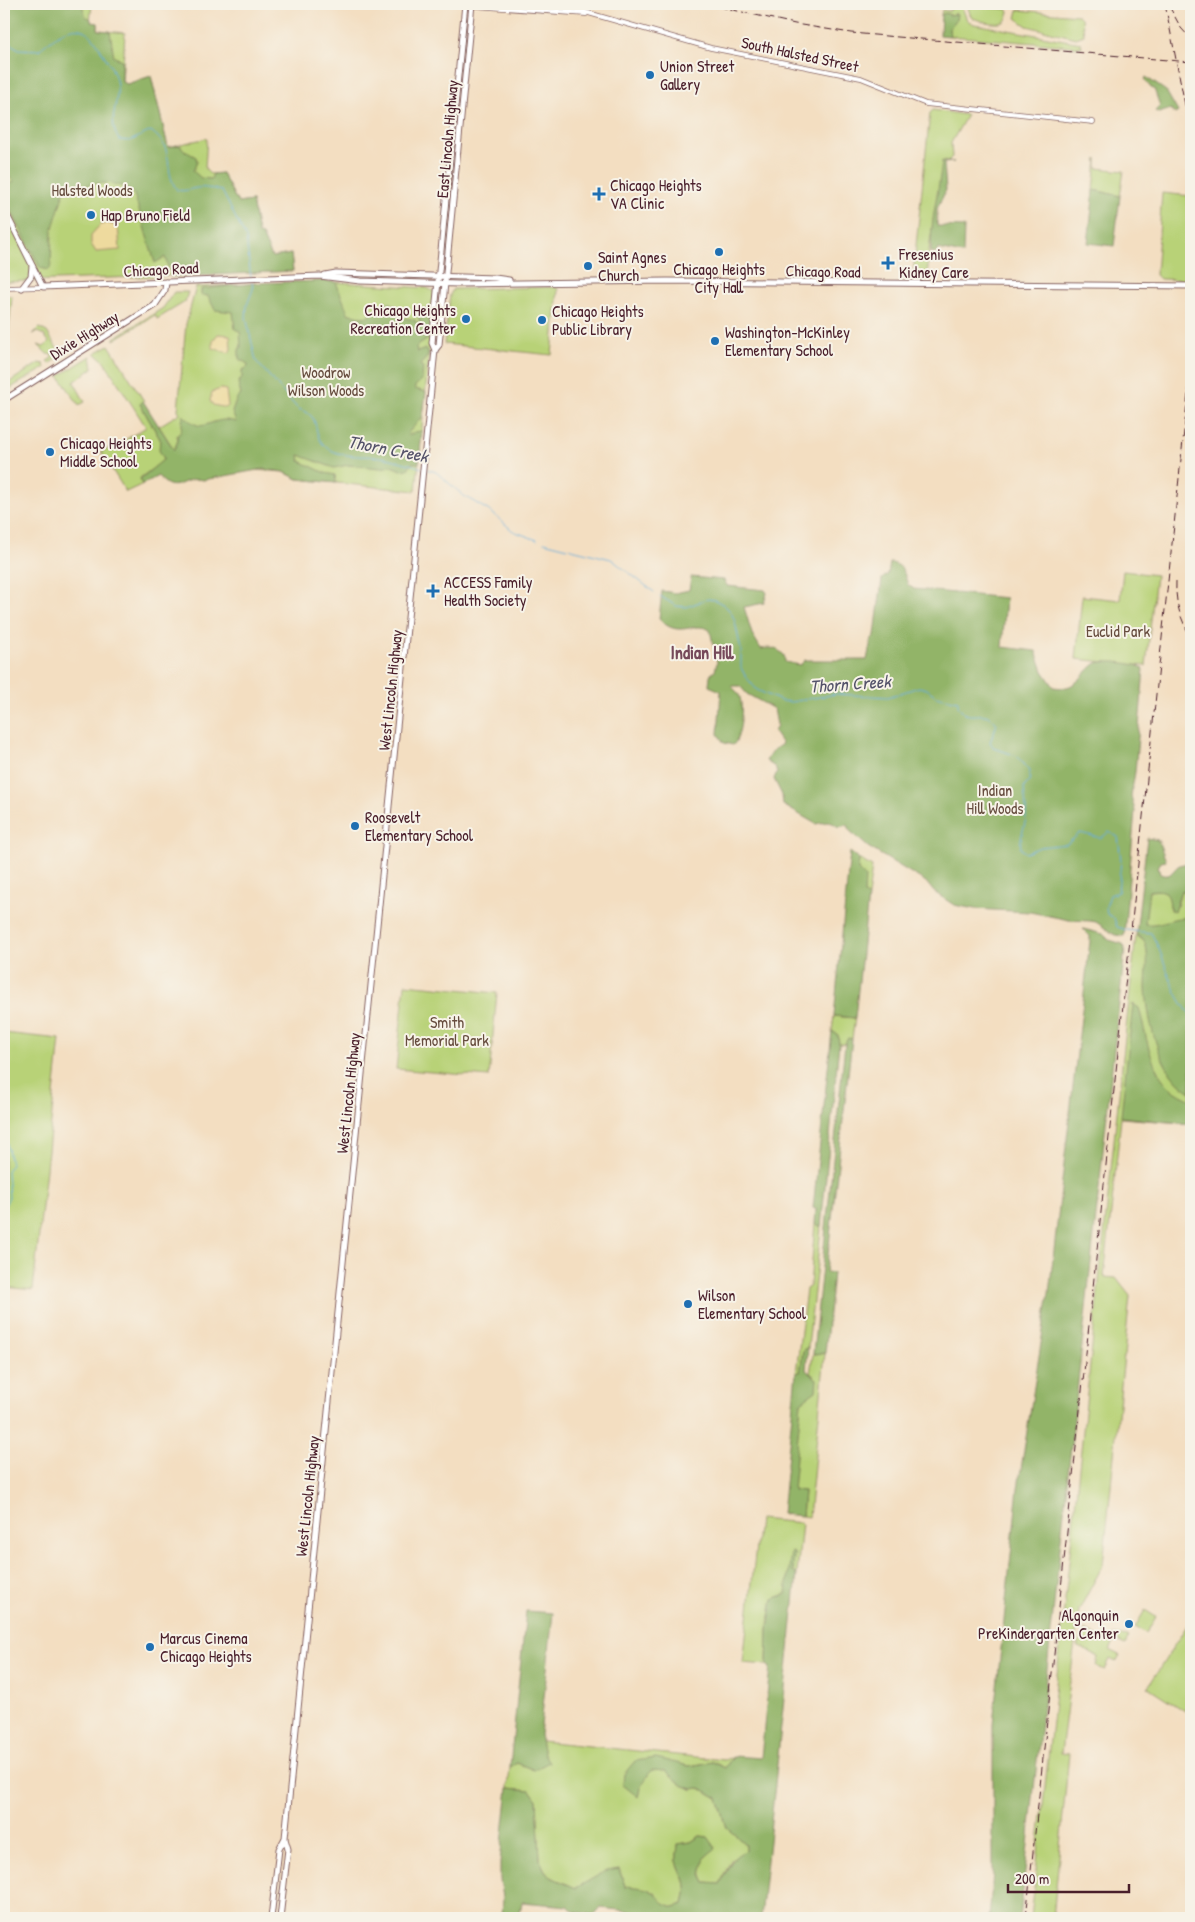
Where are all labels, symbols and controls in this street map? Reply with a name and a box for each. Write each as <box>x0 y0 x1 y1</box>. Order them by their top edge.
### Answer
street label: South Halsted Street <box>739 31 861 77</box>
place label: Union Street Gallery <box>660 55 735 95</box>
marker: Union Street Gallery <box>644 69 656 81</box>
street label: East Lincoln Highway <box>431 79 463 199</box>
place label: Chicago Heights VA Clinic <box>610 174 702 214</box>
park label: Halsted Woods <box>51 179 133 201</box>
marker: Chicago Heights VA Clinic <box>592 187 606 201</box>
place label: Hap Bruno Field <box>101 204 190 226</box>
marker: Hap Bruno Field <box>85 209 97 221</box>
place label: Fresenius Kidney Care <box>898 243 969 283</box>
place label: Saint Agnes Church <box>598 246 666 286</box>
marker: Chicago Heights City Hall <box>713 246 725 258</box>
street label: Chicago Road <box>123 256 199 282</box>
marker: Fresenius Kidney Care <box>881 256 895 270</box>
place label: Chicago Heights City Hall <box>673 258 765 298</box>
street label: Chicago Road <box>785 259 861 283</box>
marker: Saint Agnes Church <box>582 260 594 272</box>
place label: Chicago Heights Recreation Center <box>351 299 456 339</box>
place label: Chicago Heights Public Library <box>552 300 644 340</box>
street label: Dixie Highway <box>45 305 123 365</box>
marker: Chicago Heights Recreation Center <box>460 313 472 325</box>
marker: Chicago Heights Public Library <box>536 314 548 326</box>
place label: Washington-McKinley Elementary School <box>725 321 850 361</box>
marker: Washington-McKinley Elementary School <box>709 335 721 347</box>
park label: Woodrow Wilson Woods <box>288 361 364 401</box>
water label: Thorn Creek <box>346 429 432 469</box>
place label: Chicago Heights Middle School <box>60 432 152 472</box>
marker: Chicago Heights Middle School <box>44 446 56 458</box>
place label: ACCESS Family Health Society <box>444 571 533 611</box>
marker: ACCESS Family Health Society <box>426 584 440 598</box>
park label: Euclid Park <box>1086 620 1150 642</box>
street label: West Lincoln Highway <box>373 628 407 752</box>
district label: Indian Hill <box>671 640 735 665</box>
water label: Thorn Creek <box>809 668 893 699</box>
park label: Indian Hill Woods <box>967 779 1023 819</box>
place label: Roosevelt Elementary School <box>365 806 474 846</box>
marker: Roosevelt Elementary School <box>349 820 361 832</box>
park label: Smith Memorial Park <box>405 1011 489 1051</box>
street label: West Lincoln Highway <box>331 1031 365 1155</box>
place label: Wilson Elementary School <box>698 1284 807 1324</box>
marker: Wilson Elementary School <box>682 1298 694 1310</box>
street label: West Lincoln Highway <box>290 1434 324 1558</box>
place label: Algonquin PreKindergarten Center <box>978 1604 1119 1644</box>
marker: Algonquin PreKindergarten Center <box>1123 1618 1135 1630</box>
place label: Marcus Cinema Chicago Heights <box>160 1627 252 1667</box>
marker: Marcus Cinema Chicago Heights <box>144 1641 156 1653</box>
scale bar <box>1008 1862 1129 1894</box>
text: 200 m <box>1015 1868 1049 1889</box>

